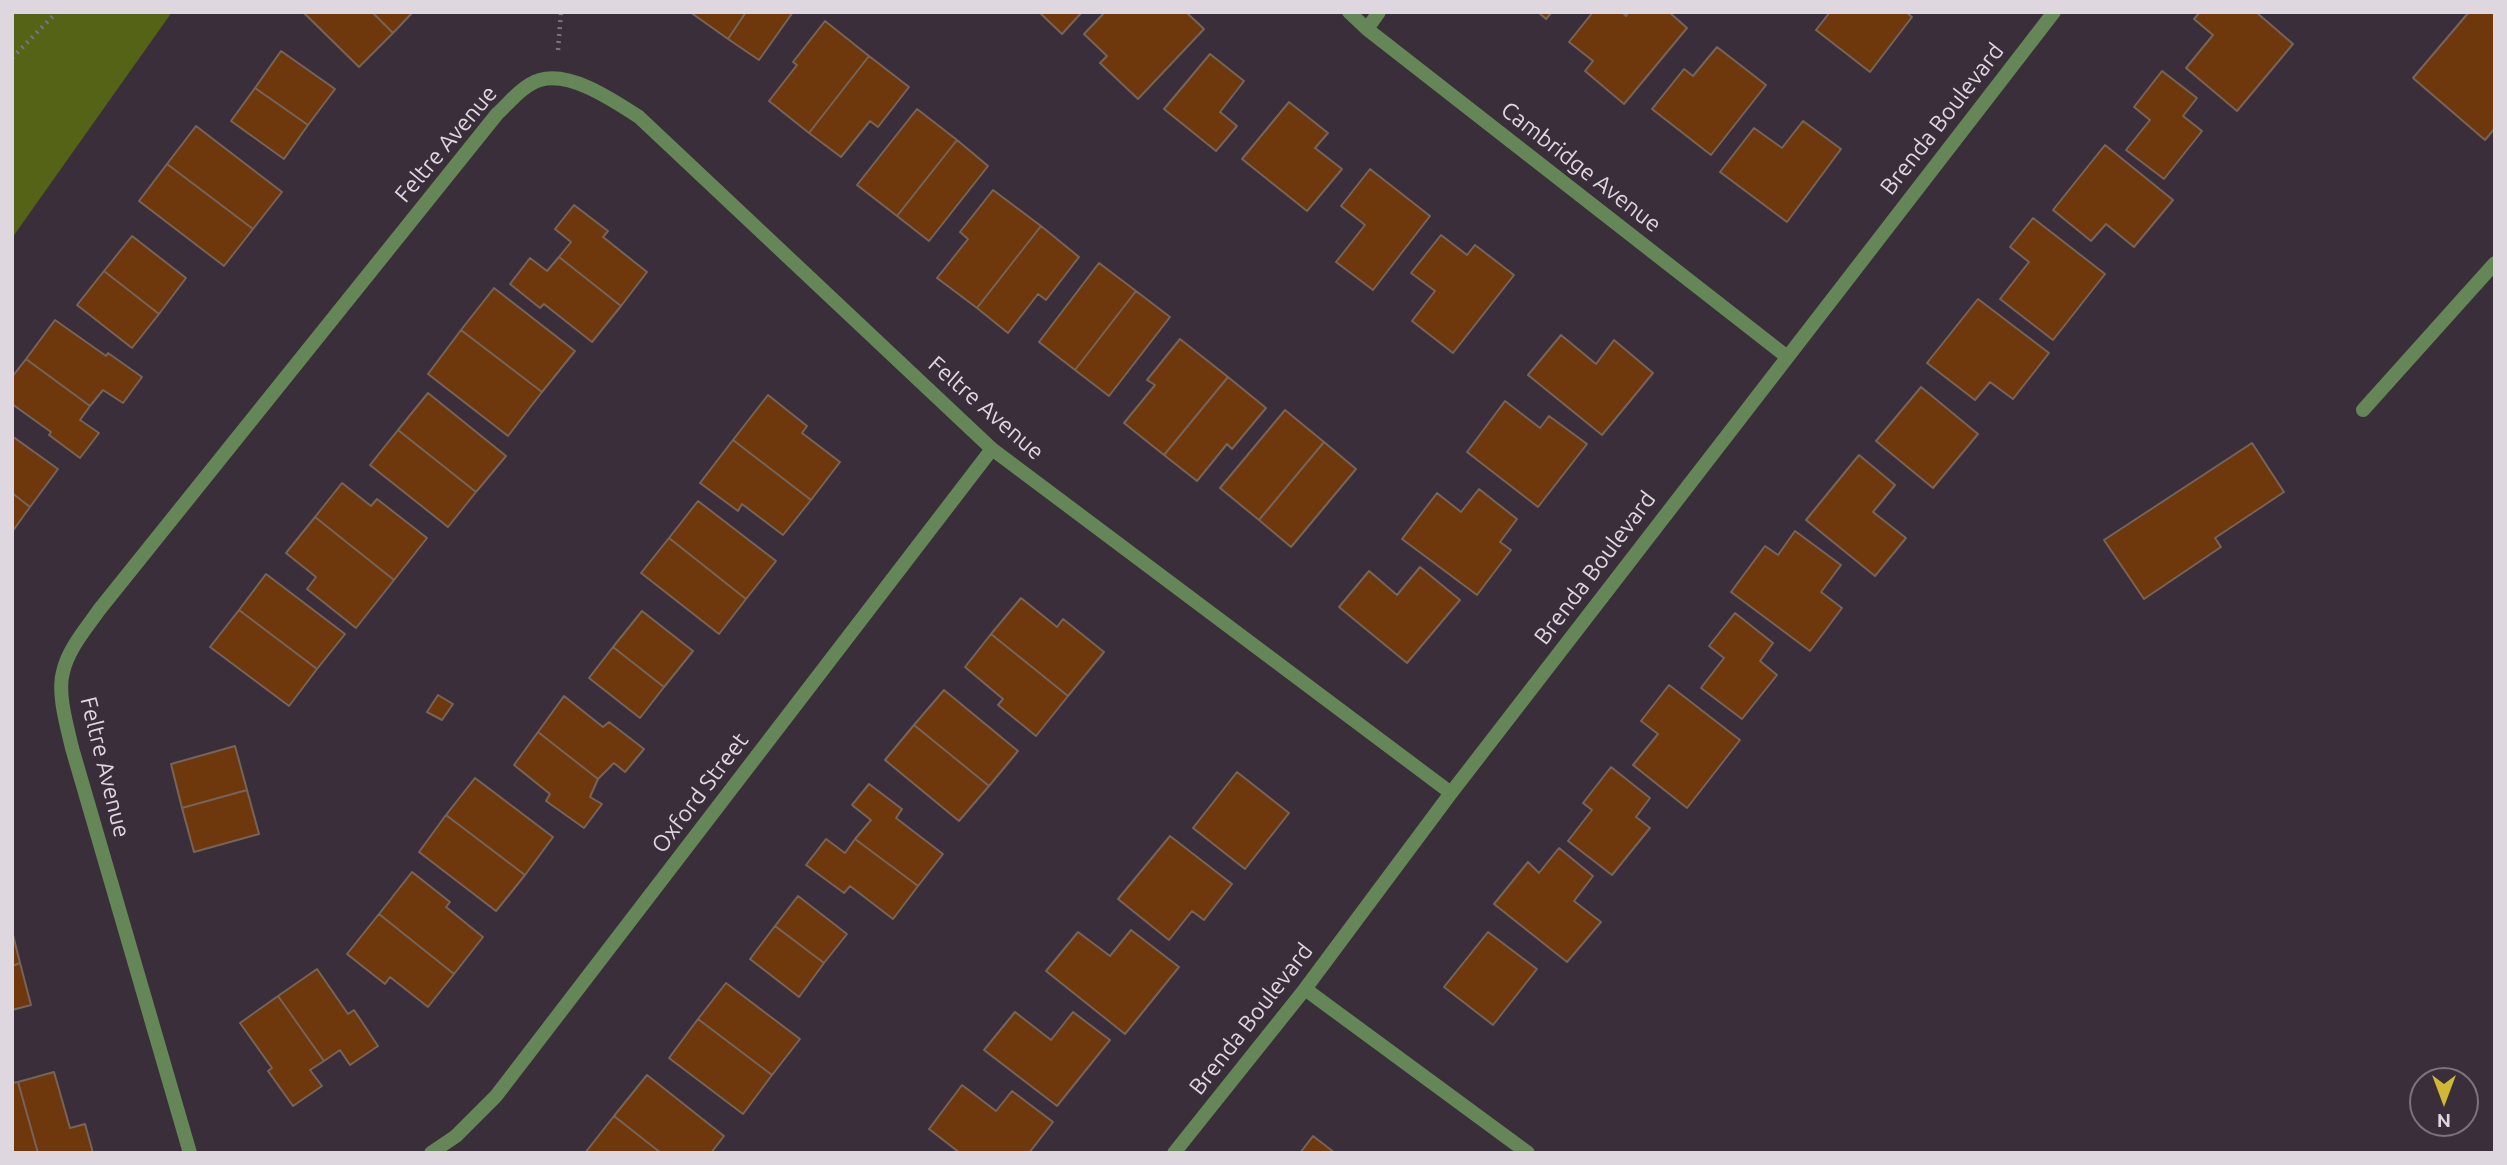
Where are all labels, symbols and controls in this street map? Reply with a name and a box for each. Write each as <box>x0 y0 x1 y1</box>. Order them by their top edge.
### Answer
street label: Brenda Boulevard <box>1874 38 2010 200</box>
street label: Feltre Avenue <box>389 80 503 208</box>
street label: Cambridge Avenue <box>1495 96 1667 238</box>
street label: Feltre Avenue <box>923 350 1049 466</box>
street label: Brenda Boulevard <box>1528 486 1662 650</box>
street label: Feltre Avenue <box>74 694 136 840</box>
street label: Oxford Street <box>646 727 754 859</box>
street label: Brenda Boulevard <box>1183 938 1319 1100</box>
north arrow <box>2409 1067 2479 1137</box>
text: N <box>2437 1110 2451 1132</box>

